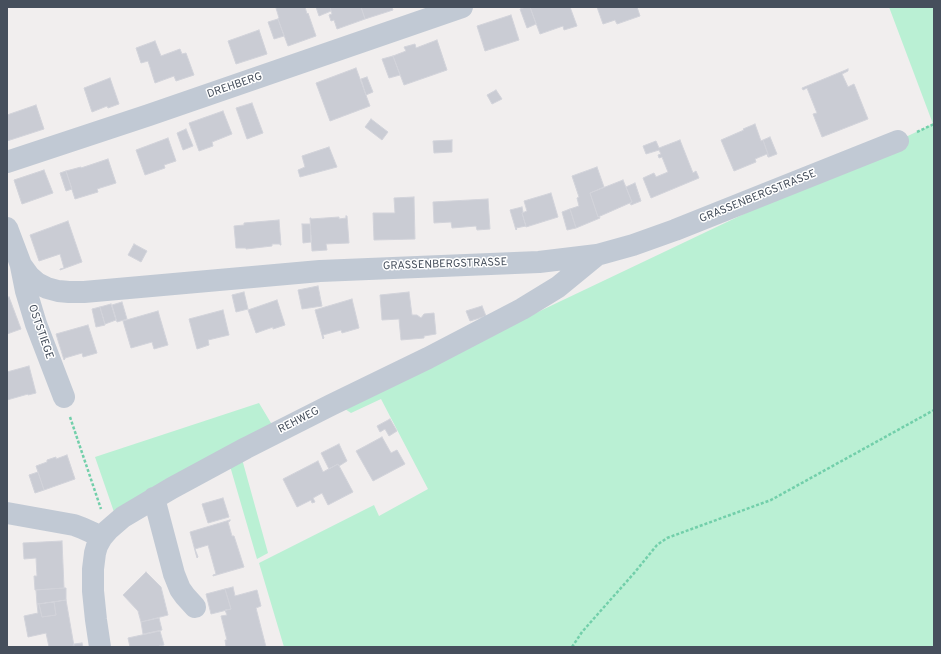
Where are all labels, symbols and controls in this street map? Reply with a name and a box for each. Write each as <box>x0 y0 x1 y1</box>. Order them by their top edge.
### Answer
street label: DREHBERG <box>206 70 264 102</box>
street label: GRASSENBERGSTRASSE <box>698 168 818 226</box>
street label: GRASSENBERGSTRASSE <box>383 256 507 274</box>
street label: OSTSTIEGE <box>24 303 56 361</box>
street label: REHWEG <box>276 405 322 437</box>

